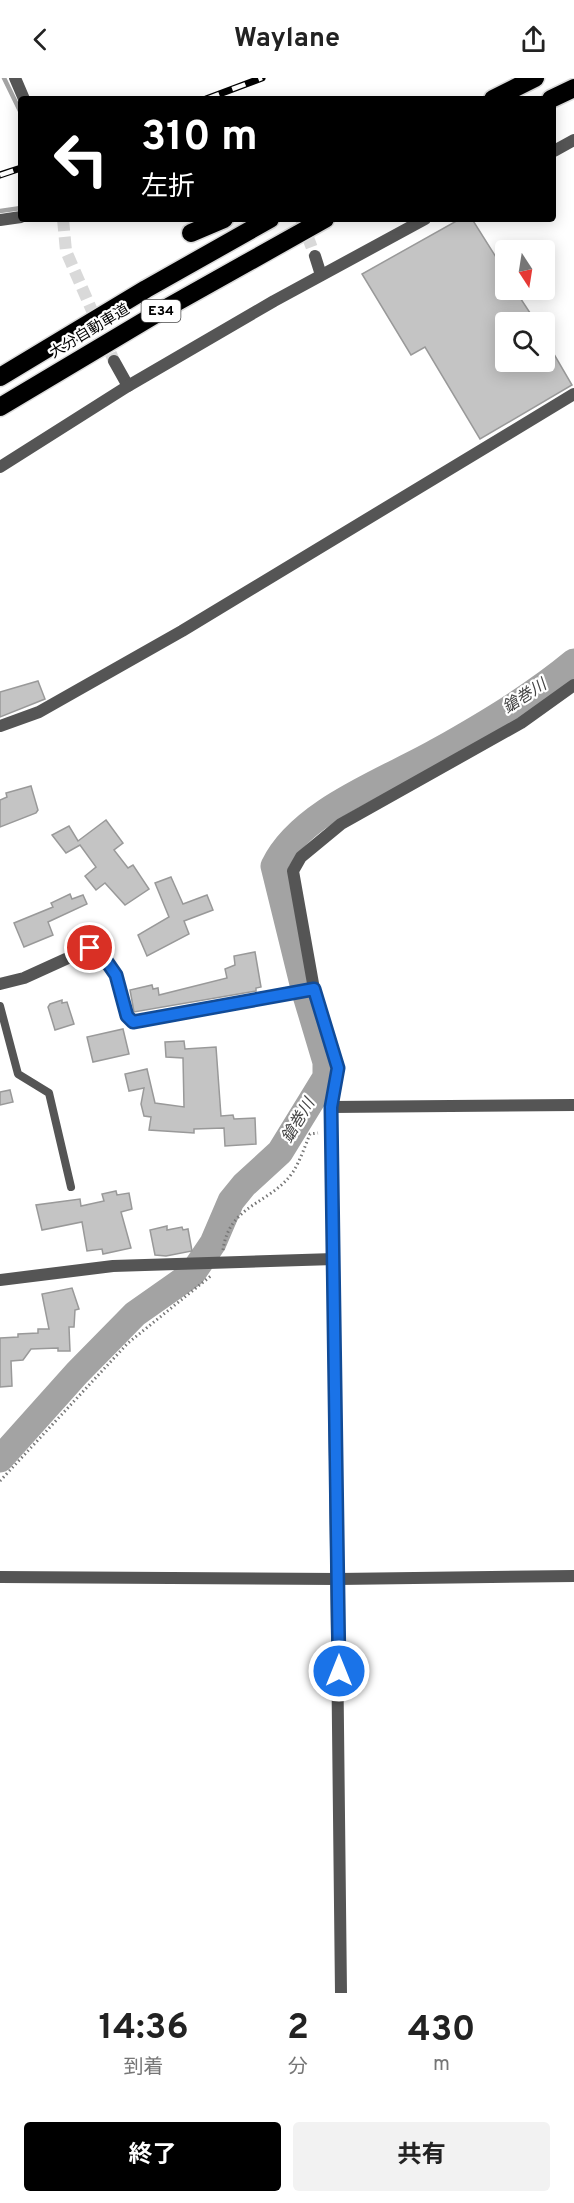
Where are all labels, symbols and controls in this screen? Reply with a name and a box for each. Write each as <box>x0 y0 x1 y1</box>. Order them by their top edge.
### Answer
text: Waylane <box>234 22 340 56</box>
icon: back <box>24 23 57 56</box>
icon: share <box>517 23 550 56</box>
text: 310 m <box>141 112 258 165</box>
icon: left <box>42 120 120 198</box>
text: 左折 <box>141 171 195 205</box>
north arrow <box>495 240 555 300</box>
map controls <box>495 240 555 372</box>
road number: E34 <box>142 300 180 322</box>
street label: 大分自動車道 <box>47 301 133 363</box>
button: search <box>495 312 555 372</box>
water label: 鎗巻川 <box>499 674 552 718</box>
pin <box>64 922 115 973</box>
icon: arrive <box>73 931 106 964</box>
water label: 鎗巻川 <box>278 1094 321 1147</box>
position arrow <box>307 1639 371 1703</box>
text: 14:36 <box>99 2006 189 2052</box>
text: 2 <box>287 2006 309 2052</box>
text: 430 <box>408 2008 475 2054</box>
text: m <box>433 2052 450 2078</box>
text: 到着 <box>124 2055 164 2081</box>
text: 分 <box>288 2055 308 2081</box>
button: 終了 <box>24 2122 281 2191</box>
button: 共有 <box>293 2122 550 2191</box>

